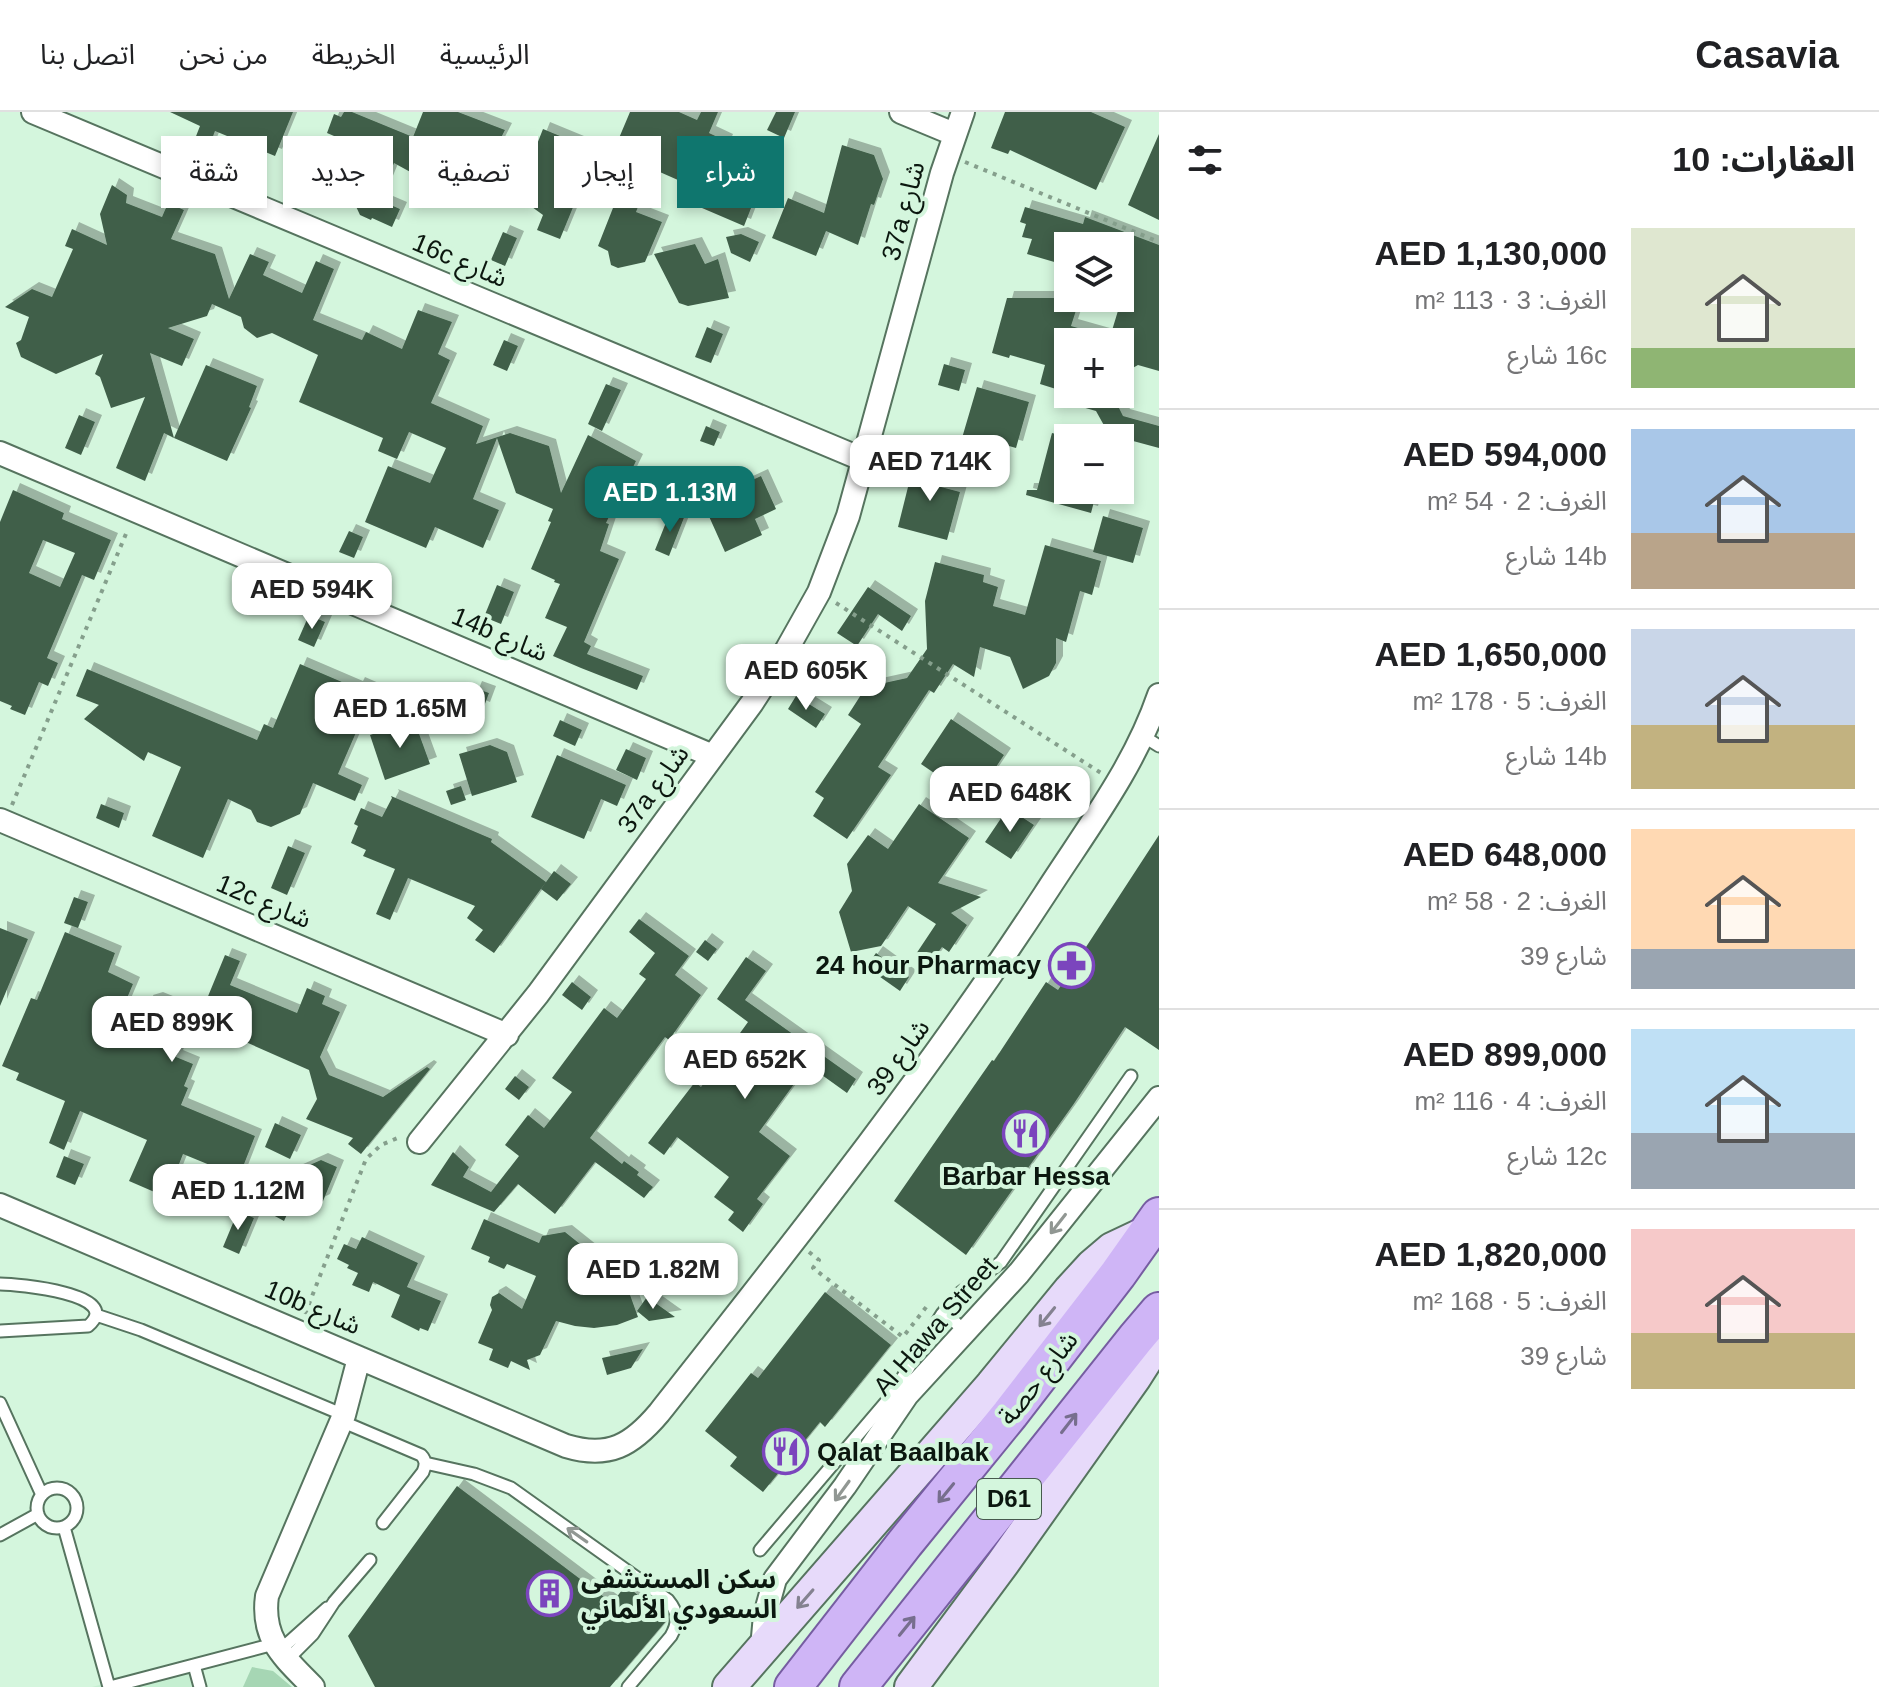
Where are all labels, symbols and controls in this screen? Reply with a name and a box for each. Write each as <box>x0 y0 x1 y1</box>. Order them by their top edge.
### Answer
text: Casavia <box>1695 34 1839 76</box>
text: اتصل بنا <box>40 39 135 70</box>
text: من نحن <box>179 39 268 70</box>
text: الخريطة <box>312 39 396 70</box>
text: الرئيسية <box>440 39 530 70</box>
chip: شقة <box>161 136 267 208</box>
chip: جديد <box>283 136 393 208</box>
chip: تصفية <box>409 136 538 208</box>
chip: إيجار <box>554 136 661 208</box>
chip: شراء <box>677 136 784 208</box>
icon: filters <box>1183 138 1227 182</box>
text: العقارات: 10 <box>1672 140 1855 178</box>
street label: 37a شارع <box>875 158 934 265</box>
street label: 16c شارع <box>407 227 512 297</box>
map controls <box>1054 232 1134 504</box>
button: layers <box>1054 232 1134 312</box>
text: AED 1,130,000 <box>1375 234 1607 272</box>
icon: home <box>1695 260 1791 356</box>
text: الغرف: 3 · 113 m² <box>1414 285 1607 315</box>
button: + <box>1054 328 1134 408</box>
text: 16c شارع <box>1507 340 1607 370</box>
button: − <box>1054 424 1134 504</box>
pin: AED 714K <box>847 435 1013 503</box>
text: AED 594,000 <box>1403 435 1607 473</box>
text: AED 714K <box>868 446 992 476</box>
icon: home <box>1695 461 1791 557</box>
pin: AED 1.13M <box>578 466 762 534</box>
text: AED 1.13M <box>603 477 737 507</box>
text: الغرف: 2 · 54 m² <box>1427 486 1607 516</box>
text: 14b شارع <box>1506 541 1607 571</box>
pin: AED 594K <box>229 563 395 631</box>
text: AED 594K <box>250 574 374 604</box>
street label: 14b شارع <box>446 600 552 671</box>
text: AED 1,650,000 <box>1375 635 1607 673</box>
pin: AED 605K <box>723 644 889 712</box>
text: AED 605K <box>744 655 868 685</box>
icon: home <box>1695 661 1791 757</box>
pin: AED 1.65M <box>308 682 492 750</box>
text: الغرف: 5 · 178 m² <box>1412 686 1607 716</box>
text: AED 1.65M <box>333 693 467 723</box>
street label: 37a شارع <box>611 739 698 841</box>
text: 14b شارع <box>1506 741 1607 771</box>
pin: AED 648K <box>927 766 1093 834</box>
text: AED 648K <box>948 777 1072 807</box>
text: AED 648,000 <box>1403 835 1607 873</box>
icon: home <box>1695 861 1791 957</box>
street label: 12c شارع <box>211 868 316 938</box>
text: الغرف: 2 · 58 m² <box>1427 886 1607 916</box>
pharmacy icon: 24 hour Pharmacy <box>1048 941 1096 989</box>
text: شارع 39 <box>1520 941 1607 971</box>
place label: 24 hour Pharmacy <box>816 950 1042 980</box>
pin: AED 899K <box>89 996 255 1064</box>
text: AED 899K <box>110 1007 234 1037</box>
street label: شارع 39 <box>860 1013 939 1103</box>
pin: AED 652K <box>662 1033 828 1101</box>
text: AED 899,000 <box>1403 1035 1607 1073</box>
text: AED 652K <box>683 1044 807 1074</box>
icon: home <box>1695 1061 1791 1157</box>
text: الغرف: 4 · 116 m² <box>1414 1086 1607 1116</box>
restaurant icon: Barbar Hessa <box>1002 1109 1050 1157</box>
text: 12c شارع <box>1507 1141 1607 1171</box>
place label: Barbar Hessa <box>942 1161 1110 1191</box>
pin: AED 1.12M <box>146 1164 330 1232</box>
text: AED 1.12M <box>171 1175 305 1205</box>
one-way arrow <box>1049 1213 1066 1234</box>
text: AED 1,820,000 <box>1375 1235 1607 1273</box>
pin: AED 1.82M <box>561 1243 745 1311</box>
street label: Al Hawa Street <box>867 1250 1004 1401</box>
text: AED 1.82M <box>586 1254 720 1284</box>
icon: home <box>1695 1261 1791 1357</box>
street label: 10b شارع <box>259 1273 365 1344</box>
text: الغرف: 5 · 168 m² <box>1412 1286 1607 1316</box>
one-way arrow <box>1038 1306 1056 1327</box>
street label: شارع حصة <box>992 1325 1087 1433</box>
text: شارع 39 <box>1520 1341 1607 1371</box>
one-way arrow <box>1060 1413 1077 1434</box>
restaurant icon: Qalat Baalbak <box>762 1428 810 1476</box>
place label: Qalat Baalbak <box>817 1437 990 1467</box>
one-way arrow <box>833 1479 850 1501</box>
road number: D61 <box>977 1479 1041 1519</box>
one-way arrow <box>937 1482 955 1503</box>
one-way arrow <box>566 1527 588 1543</box>
place label: سكن المستشفى السعودي الألماني <box>581 1564 777 1630</box>
building icon: سكن المستشفى السعودي الألماني <box>526 1570 574 1618</box>
one-way arrow <box>796 1589 814 1609</box>
one-way arrow <box>898 1616 916 1637</box>

